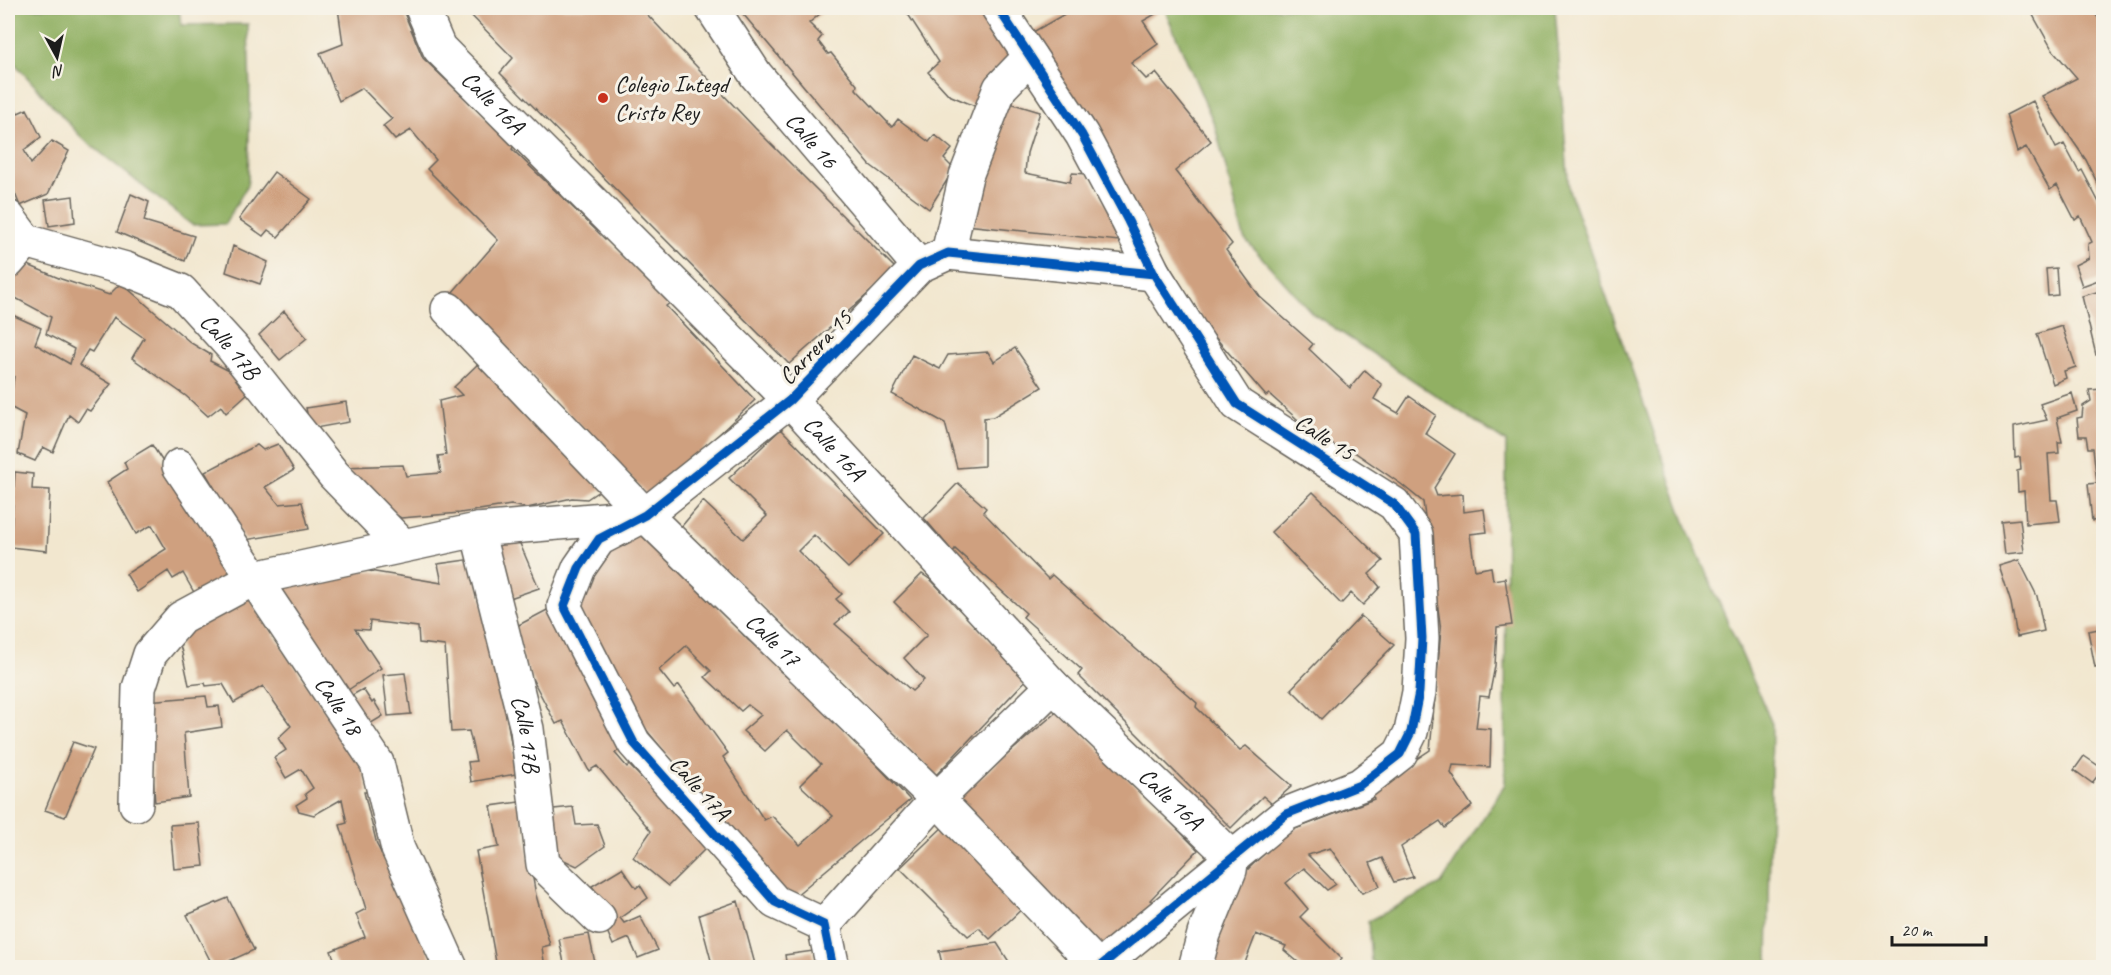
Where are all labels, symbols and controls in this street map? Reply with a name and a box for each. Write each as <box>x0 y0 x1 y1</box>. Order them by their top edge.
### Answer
north arrow <box>27 27 87 87</box>
text: N <box>50 60 65 82</box>
street label: Calle 16A <box>455 64 532 141</box>
place label: Colegio Integd Cristo Rey <box>615 69 732 127</box>
marker: Colegio Integd Cristo Rey <box>596 91 610 105</box>
street label: Calle 16 <box>779 106 845 176</box>
street label: Carrera 15 <box>772 302 859 391</box>
street label: Calle 17B <box>194 307 268 386</box>
street label: Calle 15 <box>1290 407 1361 468</box>
street label: Calle 16A <box>797 410 872 487</box>
street label: Calle 17 <box>739 606 808 674</box>
street label: Calle 18 <box>308 670 371 743</box>
street label: Calle 17B <box>504 692 547 776</box>
street label: Calle 17A <box>663 749 738 827</box>
street label: Calle 16A <box>1132 761 1210 837</box>
scale bar <box>1892 909 1986 947</box>
text: 20 m <box>1901 919 1934 941</box>

